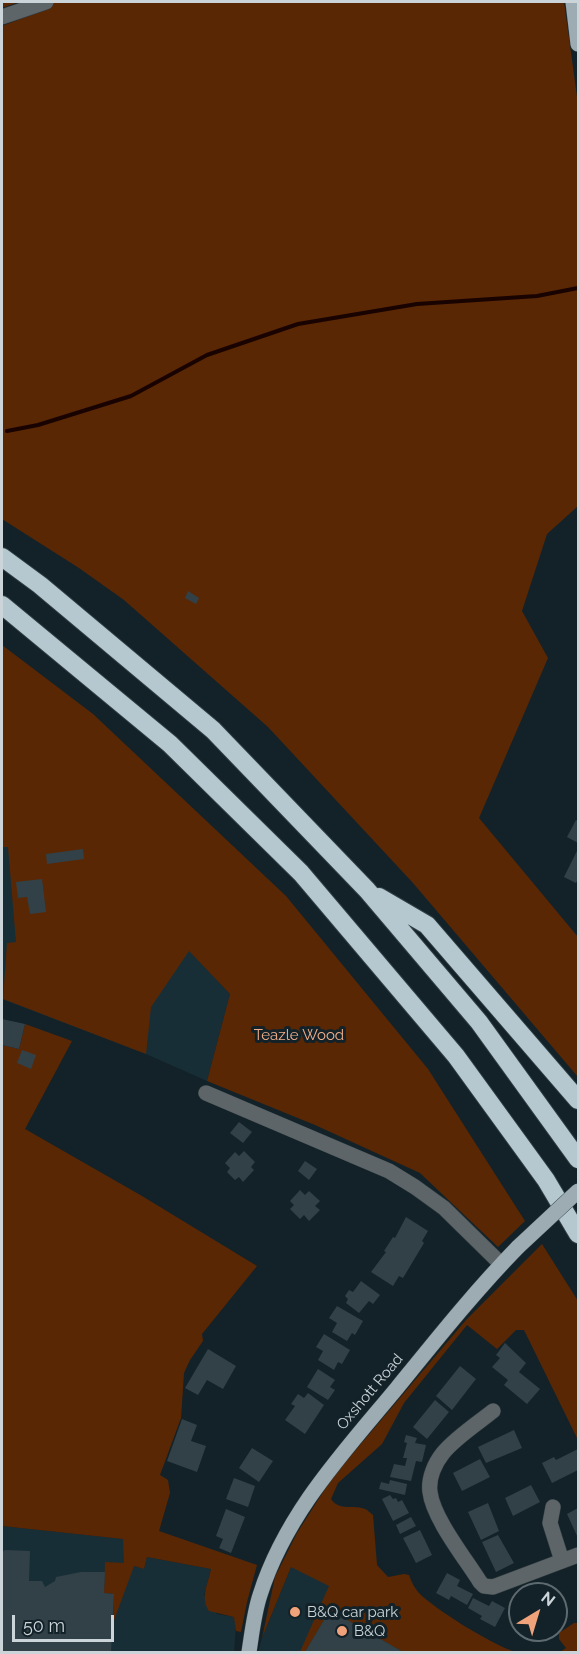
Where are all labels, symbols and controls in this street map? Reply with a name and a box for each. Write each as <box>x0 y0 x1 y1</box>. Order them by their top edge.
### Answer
park label: Teazle Wood <box>254 1026 344 1044</box>
street label: Oxshott Road <box>333 1350 407 1434</box>
north arrow <box>508 1582 568 1642</box>
text: N <box>537 1588 559 1610</box>
scale bar <box>15 1603 117 1641</box>
place label: B&Q car park <box>307 1603 398 1621</box>
marker: B&Q car park <box>288 1605 302 1619</box>
text: 50 m <box>23 1615 65 1636</box>
place label: B&Q <box>354 1622 385 1640</box>
marker: B&Q <box>335 1624 349 1638</box>

